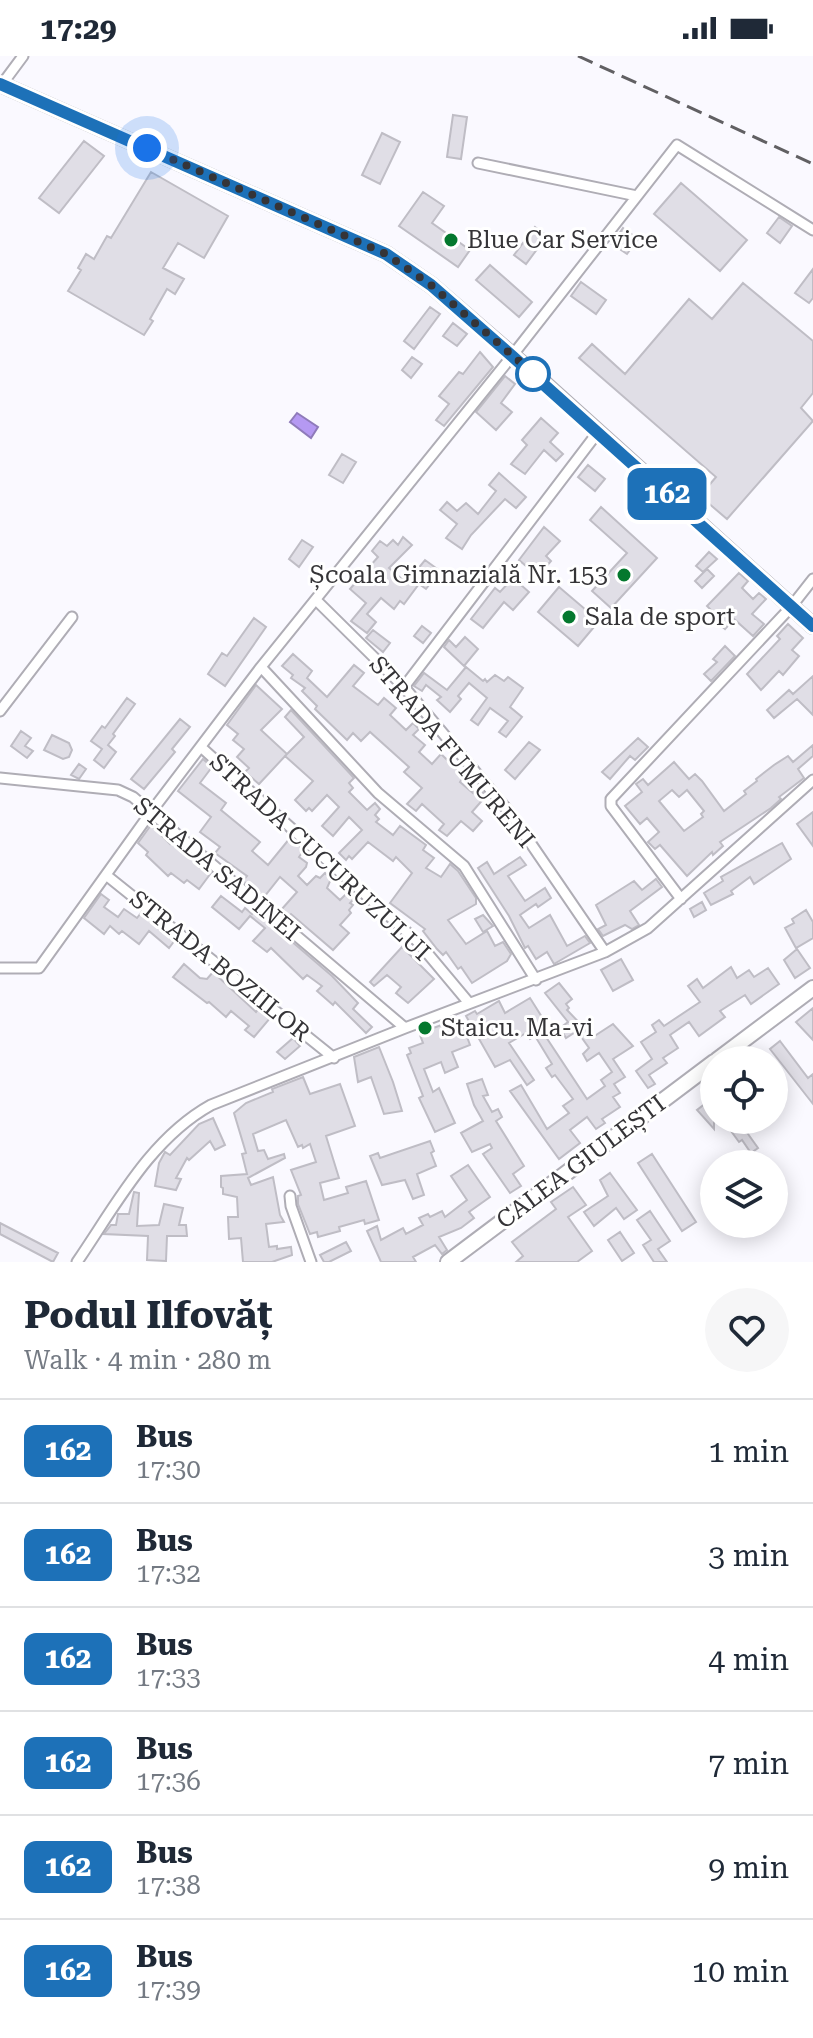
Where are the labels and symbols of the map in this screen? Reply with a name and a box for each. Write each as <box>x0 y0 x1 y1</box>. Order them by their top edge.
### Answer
your location <box>127 128 167 168</box>
place label: Blue Car Service <box>467 226 658 254</box>
marker: Blue Car Service <box>442 231 460 249</box>
unlabelled marker <box>516 357 550 391</box>
line badge: 162 <box>621 468 713 520</box>
place label: Școala Gimnazială Nr. 153 <box>310 561 608 591</box>
marker: Școala Gimnazială Nr. 153 <box>615 566 633 584</box>
place label: Sala de sport <box>585 603 735 631</box>
marker: Sala de sport <box>560 608 578 626</box>
street label: STRADA FUMURENI <box>364 650 540 854</box>
street label: STRADA CUCURUZULUI <box>204 748 436 966</box>
street label: STRADA SADINEI <box>128 791 306 947</box>
street label: STRADA BOZIILOR <box>124 885 316 1047</box>
place label: Staicu. Ma-vi <box>441 1014 594 1042</box>
marker: Staicu. Ma-vi <box>416 1019 434 1037</box>
street label: CALEA GIULEȘTI <box>491 1089 672 1236</box>

